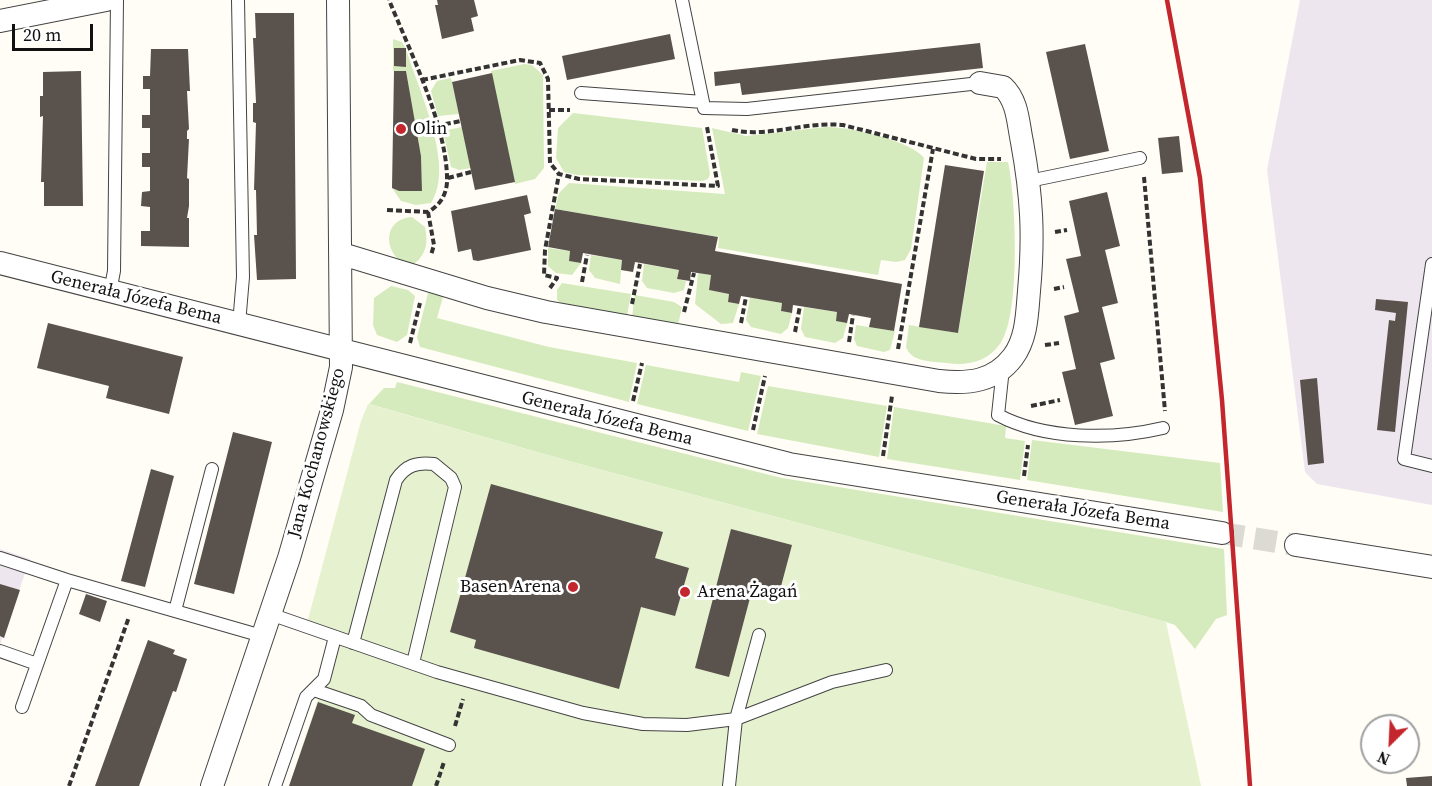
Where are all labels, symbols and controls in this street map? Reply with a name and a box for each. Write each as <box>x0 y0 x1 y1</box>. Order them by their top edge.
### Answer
scale bar <box>15 12 96 50</box>
text: 20 m <box>23 22 61 47</box>
place label: Olin <box>413 118 447 140</box>
marker: Olin <box>394 122 408 136</box>
street label: Generała Józefa Bema <box>48 266 224 330</box>
street label: Jana Kochanowskiego <box>284 366 350 540</box>
street label: Generała Józefa Bema <box>519 387 695 451</box>
street label: Generała Józefa Bema <box>995 487 1171 535</box>
place label: Basen Arena <box>460 576 561 598</box>
marker: Basen Arena <box>566 580 580 594</box>
place label: Arena Żagań <box>697 581 798 603</box>
marker: Arena Żagań <box>678 585 692 599</box>
north arrow <box>1360 714 1420 774</box>
text: N <box>1374 746 1393 771</box>

